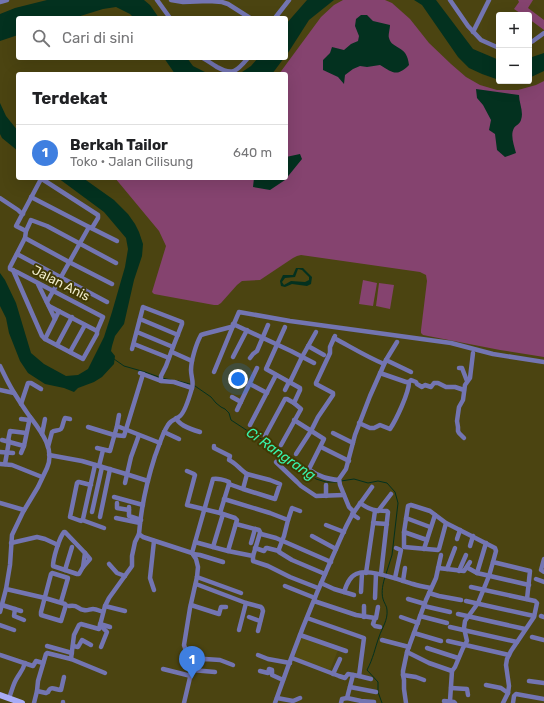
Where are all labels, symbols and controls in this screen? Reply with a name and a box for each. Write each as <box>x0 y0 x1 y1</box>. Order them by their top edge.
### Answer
map controls <box>496 12 532 84</box>
button: + <box>496 12 532 48</box>
search box <box>16 16 288 60</box>
icon: search <box>30 27 52 49</box>
text: Cari di sini <box>62 29 134 47</box>
button: − <box>496 48 532 84</box>
text: Terdekat <box>32 88 107 108</box>
text: Berkah Tailor <box>70 136 168 154</box>
text: 1 <box>42 145 48 160</box>
text: 640 m <box>233 145 272 160</box>
text: Toko · Jalan Cilisung <box>70 154 193 169</box>
street label: Jalan Anis <box>30 262 93 304</box>
your location <box>228 369 248 389</box>
water label: Ci Rangrang <box>243 424 319 484</box>
pin: 1 <box>179 646 205 679</box>

